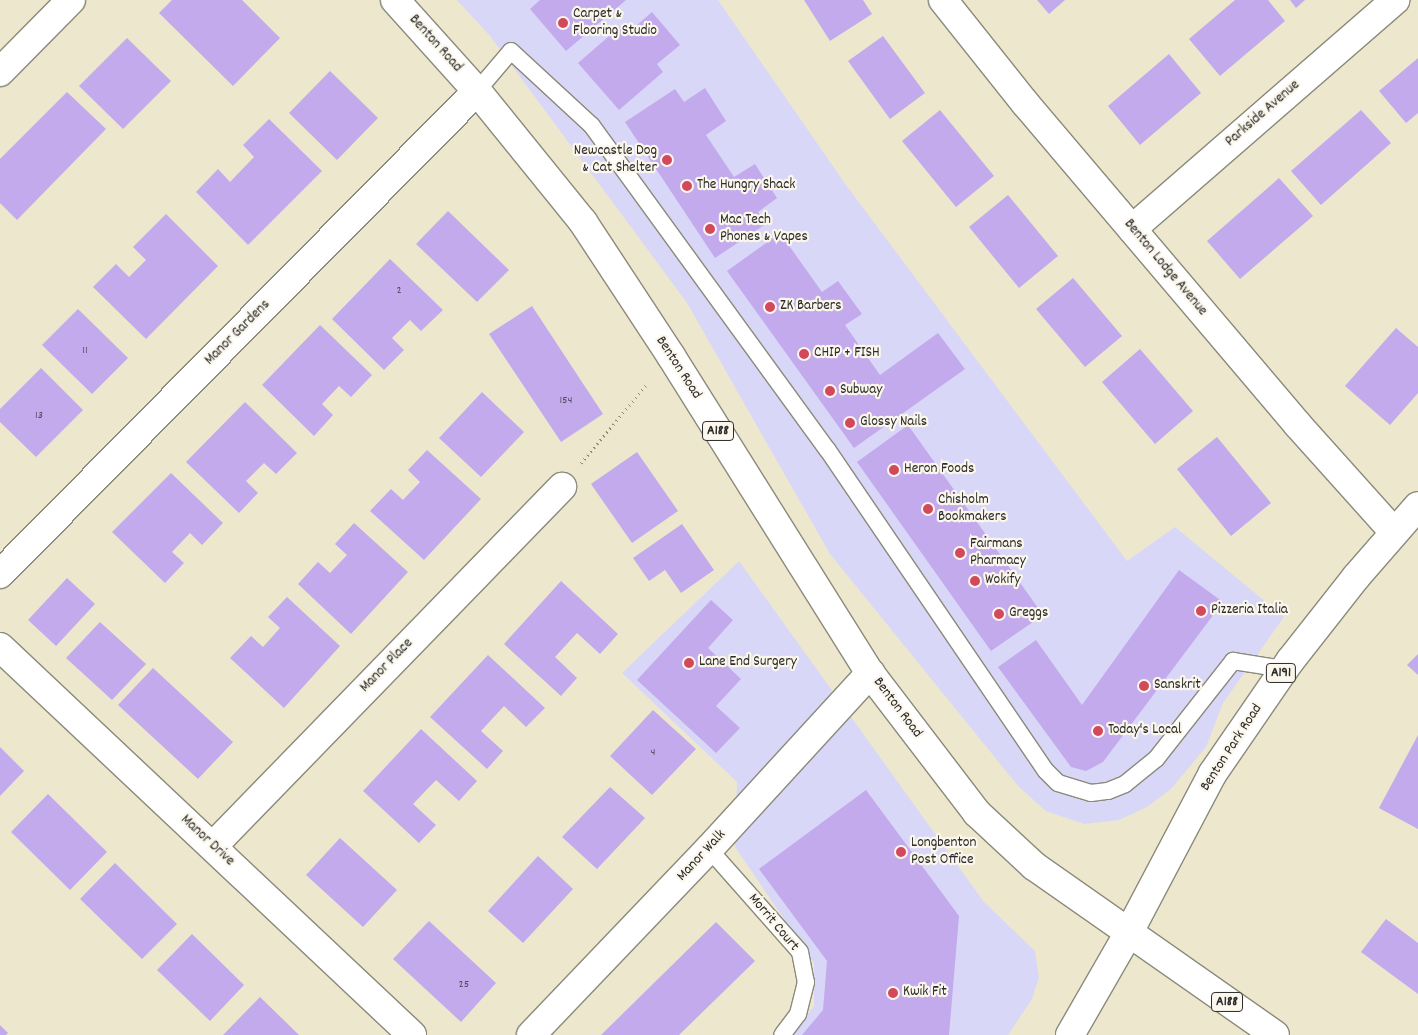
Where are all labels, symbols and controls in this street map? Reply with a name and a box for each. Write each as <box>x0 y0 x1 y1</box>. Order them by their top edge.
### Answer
place label: Carpet & Flooring Studio <box>573 5 657 40</box>
street label: Benton Road <box>404 11 466 77</box>
marker: Carpet & Flooring Studio <box>557 17 569 29</box>
street label: Parkside Avenue <box>1222 77 1304 151</box>
place label: Newcastle Dog & Cat Shelter <box>574 142 657 177</box>
marker: Newcastle Dog & Cat Shelter <box>661 154 673 166</box>
place label: The Hungry Shack <box>697 177 795 195</box>
marker: The Hungry Shack <box>681 180 693 192</box>
place label: Mac Tech Phones & Vapes <box>720 211 808 246</box>
street label: Benton Lodge Avenue <box>1119 216 1211 320</box>
marker: Mac Tech Phones & Vapes <box>704 223 716 235</box>
house number: 2 <box>396 284 402 298</box>
street label: Manor Gardens <box>201 296 275 370</box>
place label: ZK Barbers <box>780 298 842 316</box>
marker: ZK Barbers <box>764 301 776 313</box>
street label: Benton Road <box>651 333 705 403</box>
house number: 11 <box>82 344 88 358</box>
place label: CHIP + FISH <box>814 345 880 363</box>
marker: CHIP + FISH <box>798 348 810 360</box>
place label: Subway <box>840 382 882 400</box>
marker: Subway <box>824 385 836 397</box>
house number: 154 <box>559 394 573 408</box>
house number: 13 <box>35 409 43 423</box>
place label: Glossy Nails <box>860 414 927 432</box>
marker: Glossy Nails <box>844 417 856 429</box>
road number: A188 <box>702 420 734 442</box>
place label: Heron Foods <box>904 461 974 479</box>
marker: Heron Foods <box>888 464 900 476</box>
place label: Chisholm Bookmakers <box>938 491 1007 526</box>
marker: Chisholm Bookmakers <box>922 503 934 515</box>
place label: Fairmans Pharmacy <box>970 535 1026 570</box>
marker: Fairmans Pharmacy <box>954 547 966 559</box>
place label: Wokify <box>985 572 1021 590</box>
marker: Wokify <box>969 575 981 587</box>
place label: Pizzeria Italia <box>1211 602 1288 620</box>
place label: Greggs <box>1009 605 1048 623</box>
marker: Pizzeria Italia <box>1195 605 1207 617</box>
marker: Greggs <box>993 608 1005 620</box>
street label: Manor Place <box>357 635 417 697</box>
place label: Lane End Surgery <box>699 654 797 672</box>
marker: Lane End Surgery <box>683 657 695 669</box>
road number: A191 <box>1265 661 1297 684</box>
street label: Benton Road <box>868 674 926 742</box>
place label: Sanskrit <box>1154 677 1201 695</box>
marker: Sanskrit <box>1138 680 1150 692</box>
street label: Benton Park Road <box>1197 701 1267 795</box>
place label: Today's Local <box>1108 722 1182 740</box>
marker: Today's Local <box>1092 725 1104 737</box>
house number: 4 <box>651 746 655 760</box>
street label: Manor Drive <box>176 811 238 871</box>
street label: Manor Walk <box>674 827 730 885</box>
place label: Longbenton Post Office <box>911 834 976 869</box>
marker: Longbenton Post Office <box>895 846 907 858</box>
street label: Morrit Court <box>744 890 802 956</box>
house number: 25 <box>459 978 469 992</box>
place label: Kwik Fit <box>903 984 947 1002</box>
marker: Kwik Fit <box>887 987 899 999</box>
road number: A188 <box>1211 990 1243 1014</box>

